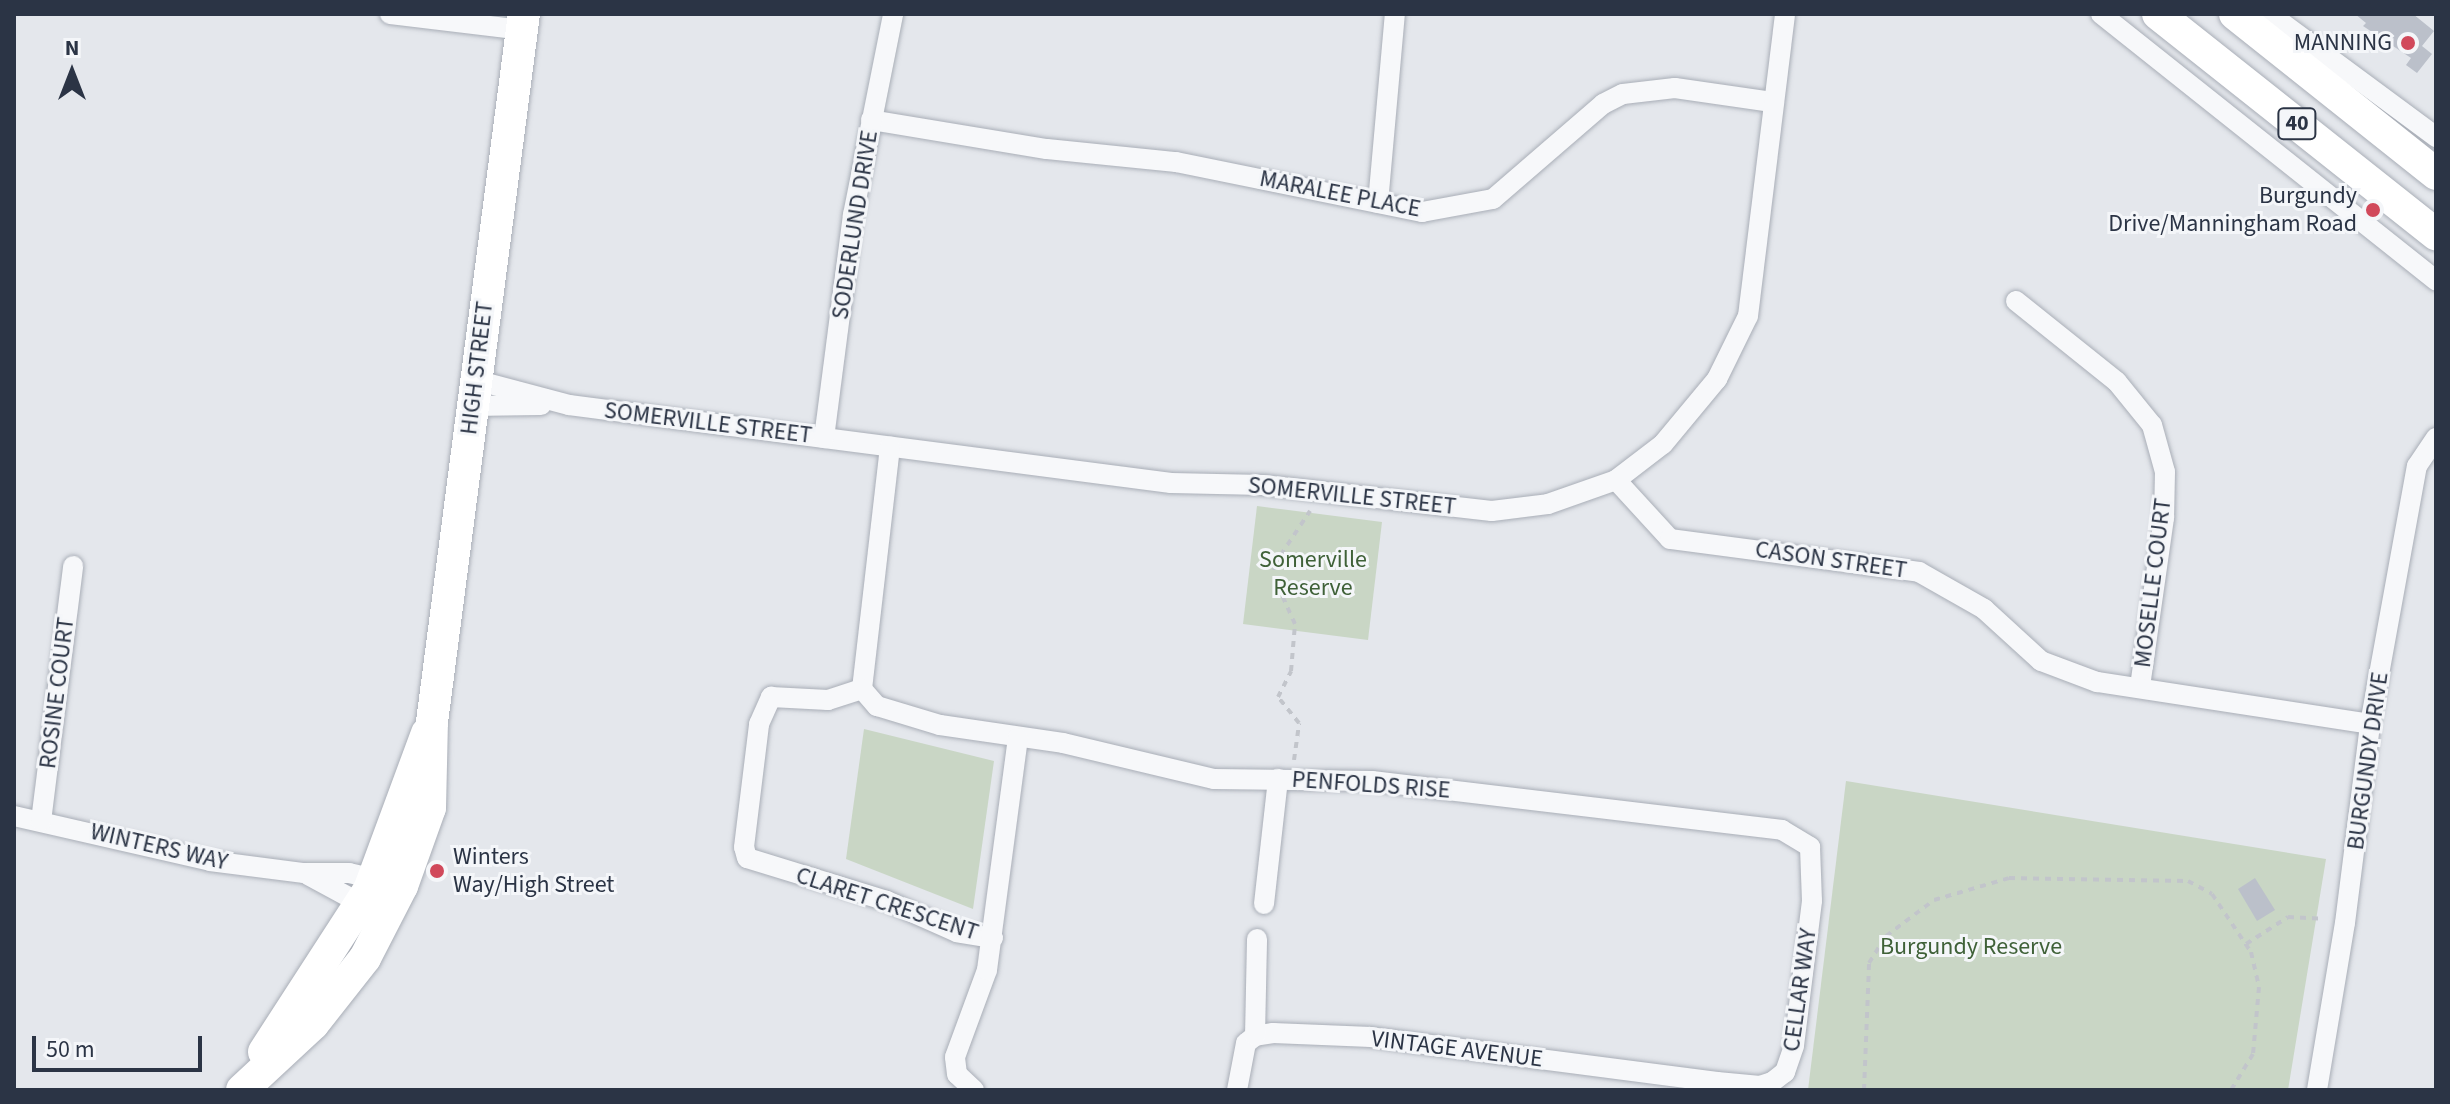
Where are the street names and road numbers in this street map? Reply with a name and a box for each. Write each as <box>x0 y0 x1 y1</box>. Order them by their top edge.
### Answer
road number: 40 <box>2277 106 2317 142</box>
street label: SODERLUND DRIVE <box>826 128 884 322</box>
street label: MARALEE PLACE <box>1257 164 1423 224</box>
street label: HIGH STREET <box>455 300 499 436</box>
street label: SOMERVILLE STREET <box>602 396 814 450</box>
street label: SOMERVILLE STREET <box>1247 471 1457 521</box>
street label: MOSELLE COURT <box>2128 497 2178 669</box>
street label: CASON STREET <box>1753 535 1909 585</box>
street label: ROSINE COURT <box>33 616 81 770</box>
street label: BURGUNDY DRIVE <box>2341 670 2395 852</box>
street label: PENFOLDS RISE <box>1291 765 1451 805</box>
street label: WINTERS WAY <box>87 817 231 877</box>
street label: CLARET CRESCENT <box>792 861 982 947</box>
street label: CELLAR WAY <box>1777 926 1823 1054</box>
street label: VINTAGE AVENUE <box>1370 1024 1544 1074</box>

